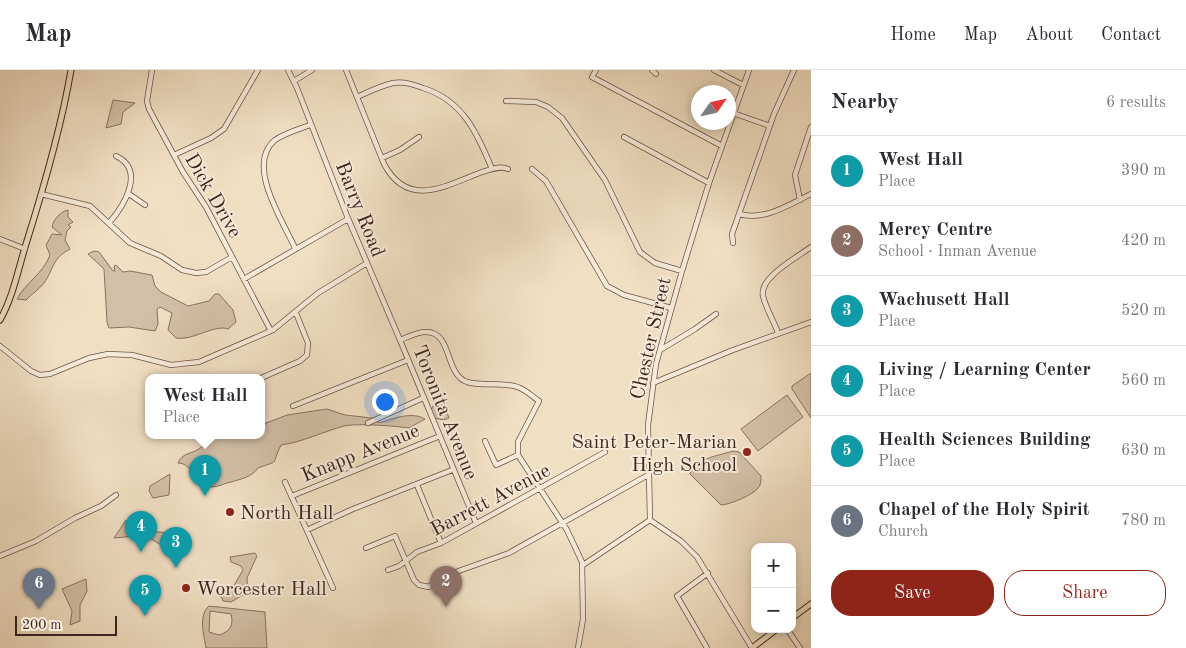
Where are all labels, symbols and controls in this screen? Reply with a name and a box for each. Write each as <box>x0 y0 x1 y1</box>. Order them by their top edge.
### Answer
text: Map <box>25 23 72 47</box>
text: Home <box>890 26 936 44</box>
text: Map <box>964 26 997 44</box>
text: About <box>1025 26 1073 44</box>
text: Contact <box>1101 26 1161 44</box>
north arrow <box>691 85 736 130</box>
text: Nearby <box>831 92 899 113</box>
text: 6 results <box>1106 95 1166 111</box>
street label: Dick Drive <box>180 150 244 242</box>
text: West Hall <box>878 151 963 170</box>
street label: Barry Road <box>331 159 387 260</box>
text: 1 <box>842 163 852 179</box>
text: 390 m <box>1121 163 1166 179</box>
text: Place <box>878 174 915 190</box>
text: Mercy Centre <box>878 221 993 240</box>
text: 2 <box>842 233 852 249</box>
text: 420 m <box>1121 233 1166 249</box>
text: School · Inman Avenue <box>878 244 1037 260</box>
street label: Chester Street <box>628 275 676 402</box>
text: Wachusett Hall <box>878 291 1010 310</box>
text: 3 <box>842 303 852 319</box>
text: 520 m <box>1121 303 1166 319</box>
text: Place <box>878 314 915 330</box>
street label: Toronita Avenue <box>408 343 480 483</box>
text: Living / Learning Center <box>878 361 1091 380</box>
text: 4 <box>842 373 852 389</box>
text: 560 m <box>1121 373 1166 389</box>
popup <box>145 374 265 439</box>
text: Place <box>878 384 915 400</box>
text: West Hall <box>162 387 248 406</box>
your location <box>372 389 398 415</box>
text: Place <box>162 410 200 426</box>
street label: Knapp Avenue <box>299 421 423 487</box>
text: Health Sciences Building <box>878 431 1091 450</box>
place label: Saint Peter-Marian High School <box>571 433 737 476</box>
text: 5 <box>842 443 852 459</box>
text: 630 m <box>1121 443 1166 459</box>
marker: Saint Peter-Marian High School <box>741 446 753 458</box>
text: Place <box>878 454 915 470</box>
pin: 1 <box>189 455 221 496</box>
street label: Barrett Avenue <box>428 461 554 541</box>
text: Chapel of the Holy Spirit <box>878 501 1090 520</box>
place label: North Hall <box>240 504 333 524</box>
marker: North Hall <box>224 506 236 518</box>
pin: 4 <box>125 511 157 552</box>
text: 6 <box>842 513 852 529</box>
text: 780 m <box>1121 513 1166 529</box>
text: Church <box>878 524 928 540</box>
pin: 3 <box>160 527 192 568</box>
map controls <box>751 543 796 633</box>
button: + <box>751 543 796 588</box>
pin: 2 <box>430 566 462 607</box>
pin: 6 <box>23 568 55 609</box>
button: Save <box>831 570 994 616</box>
button: Share <box>1004 570 1166 616</box>
pin: 5 <box>129 575 161 616</box>
place label: Worcester Hall <box>196 580 327 600</box>
marker: Worcester Hall <box>180 582 192 594</box>
button: − <box>751 588 796 633</box>
scale bar <box>15 613 118 636</box>
text: 200 m <box>22 618 61 632</box>

